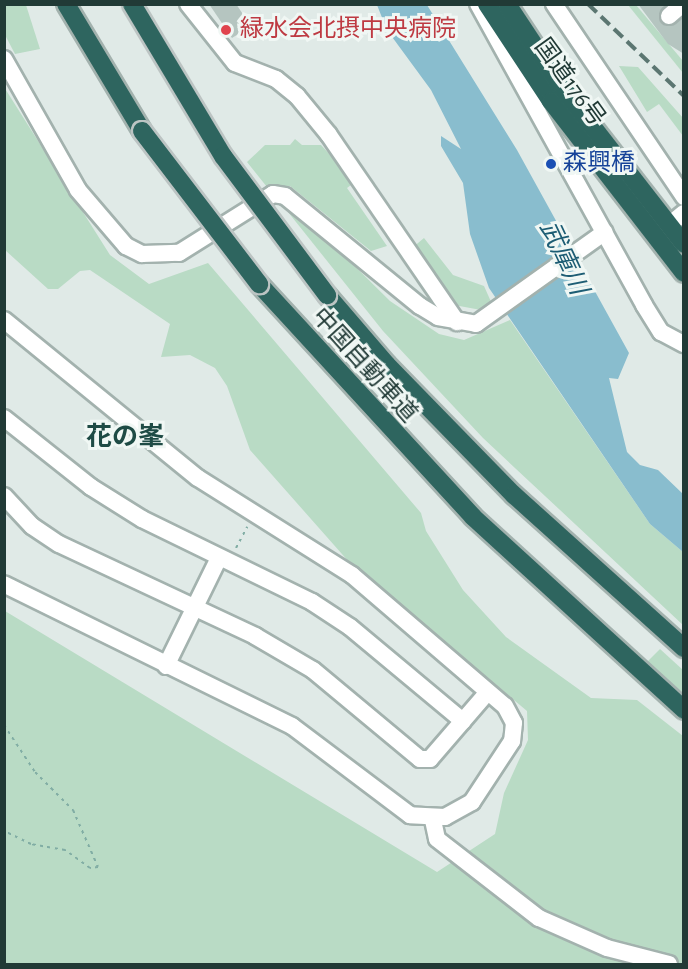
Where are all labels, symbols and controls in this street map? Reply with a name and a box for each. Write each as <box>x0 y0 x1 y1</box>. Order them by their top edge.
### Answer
place label: 緑水会北摂中央病院 <box>240 16 456 44</box>
marker: 緑水会北摂中央病院 <box>217 21 235 39</box>
street label: 国道176号 <box>528 33 610 133</box>
place label: 森興橋 <box>563 150 635 178</box>
marker: 森興橋 <box>544 157 558 171</box>
water label: 武庫川 <box>532 216 594 300</box>
street label: 中国自動車道 <box>305 303 423 429</box>
district label: 花の峯 <box>86 422 164 454</box>

